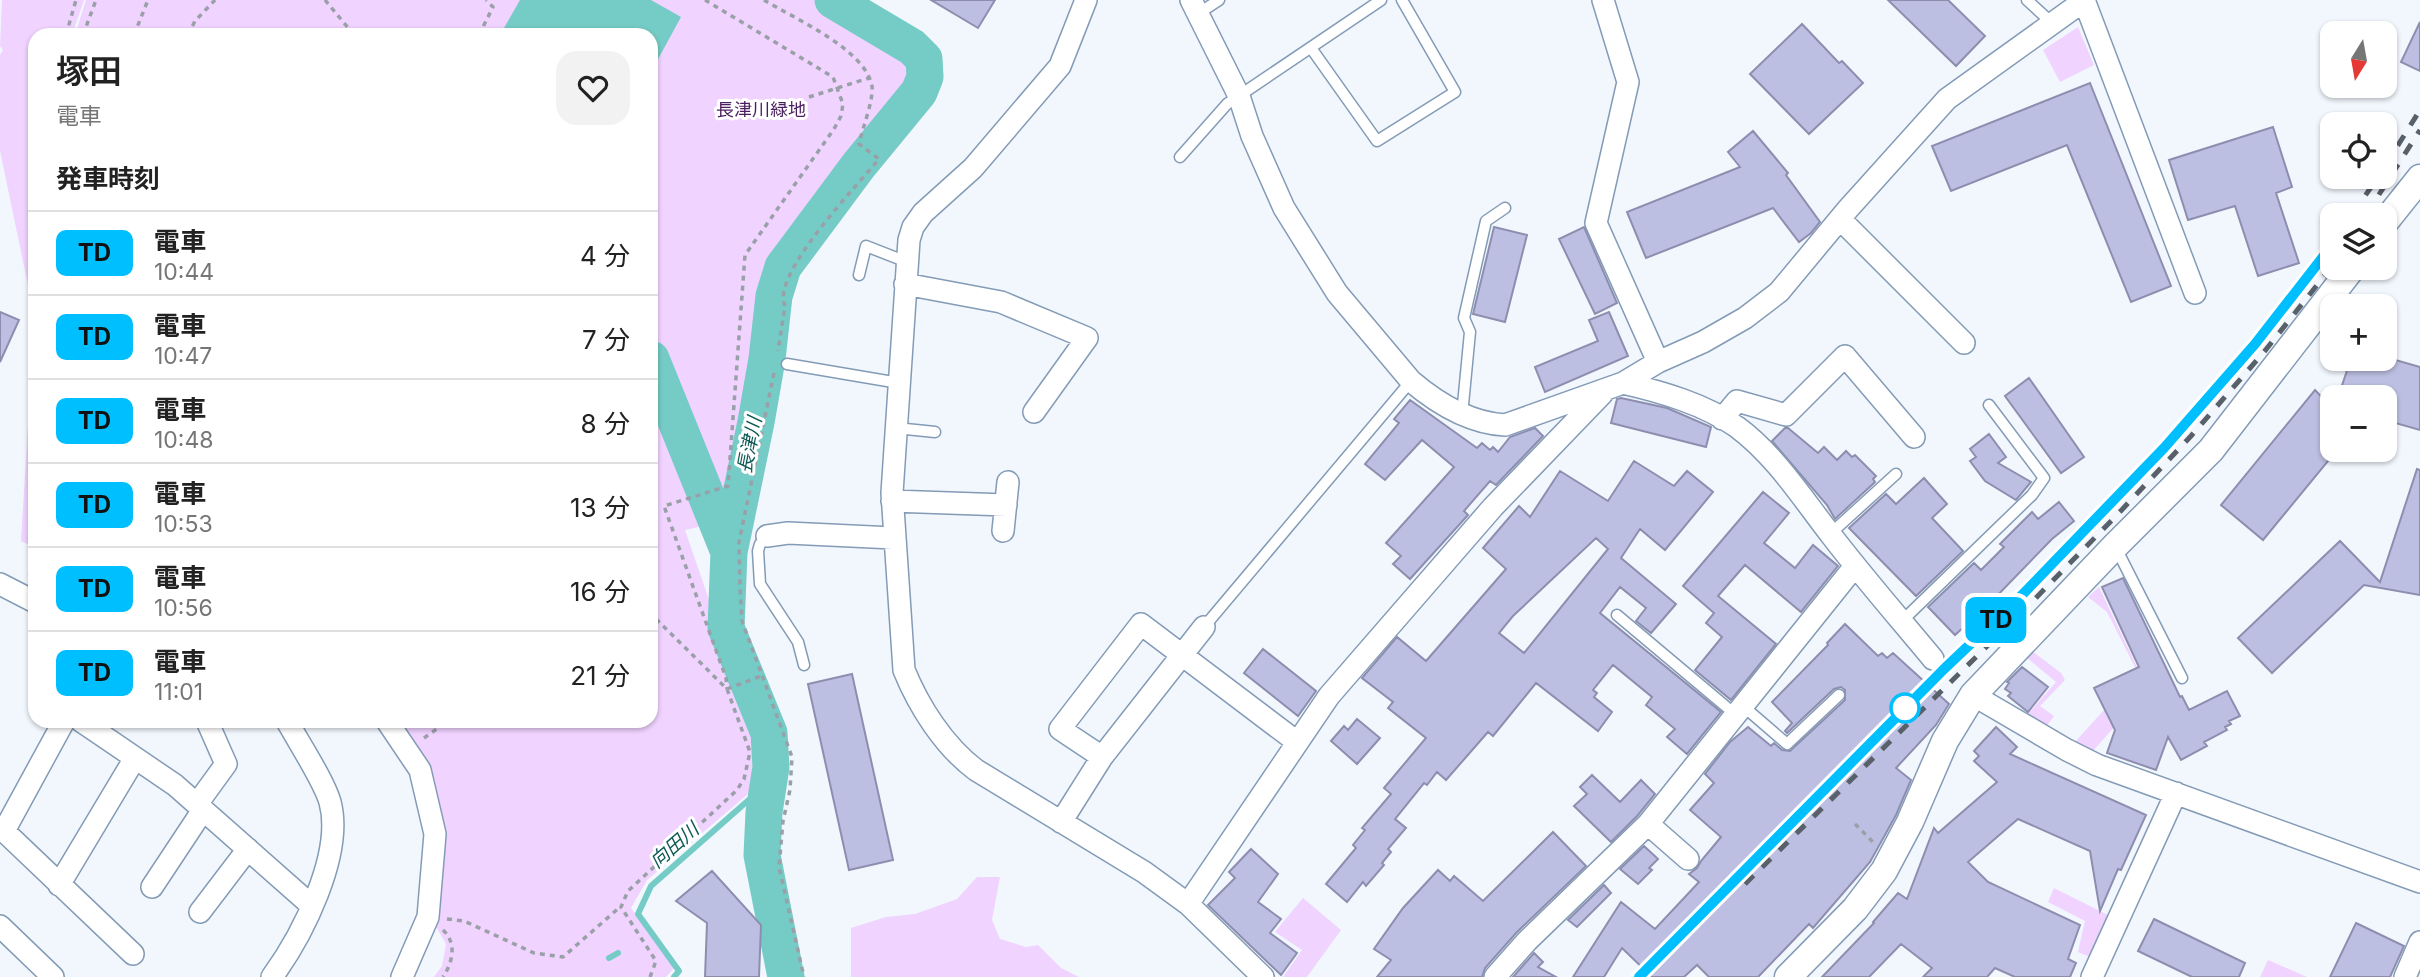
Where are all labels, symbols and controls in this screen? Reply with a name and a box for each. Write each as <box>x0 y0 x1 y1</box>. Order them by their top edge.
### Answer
north arrow <box>2320 21 2398 98</box>
map controls <box>2320 21 2397 462</box>
text: 塚田 <box>56 51 122 91</box>
button: heart <box>556 51 630 125</box>
park label: 長津川緑地 <box>716 99 806 120</box>
text: 電車 <box>56 102 102 130</box>
button: locate <box>2320 112 2397 189</box>
text: 発車時刻 <box>56 163 160 194</box>
button: layers <box>2320 203 2397 280</box>
text: 電車 <box>154 226 206 257</box>
text: TD <box>78 238 111 267</box>
text: 4 分 <box>580 240 630 271</box>
text: 10:44 <box>154 258 214 286</box>
button: + <box>2320 294 2397 371</box>
text: 電車 <box>154 310 206 341</box>
text: TD <box>78 322 111 351</box>
text: 7 分 <box>582 324 630 355</box>
text: 10:47 <box>154 342 212 370</box>
button: − <box>2320 385 2397 462</box>
text: 電車 <box>154 394 206 425</box>
text: TD <box>78 406 111 435</box>
text: 8 分 <box>581 408 630 439</box>
water label: 長津川 <box>733 413 767 475</box>
text: 10:48 <box>154 426 214 454</box>
text: 電車 <box>154 478 206 509</box>
text: TD <box>78 490 111 519</box>
text: 13 分 <box>570 492 630 523</box>
text: 10:53 <box>154 510 213 538</box>
text: 電車 <box>154 562 206 593</box>
text: TD <box>78 574 111 603</box>
text: 16 分 <box>570 576 630 607</box>
text: 10:56 <box>154 594 213 622</box>
line badge: TD <box>1965 597 2028 643</box>
text: TD <box>1979 605 2013 634</box>
text: 電車 <box>154 646 206 677</box>
text: TD <box>78 658 111 687</box>
text: 21 分 <box>570 660 630 691</box>
text: 11:01 <box>154 678 203 706</box>
unlabelled marker <box>1890 693 1920 723</box>
water label: 向田川 <box>645 817 705 873</box>

